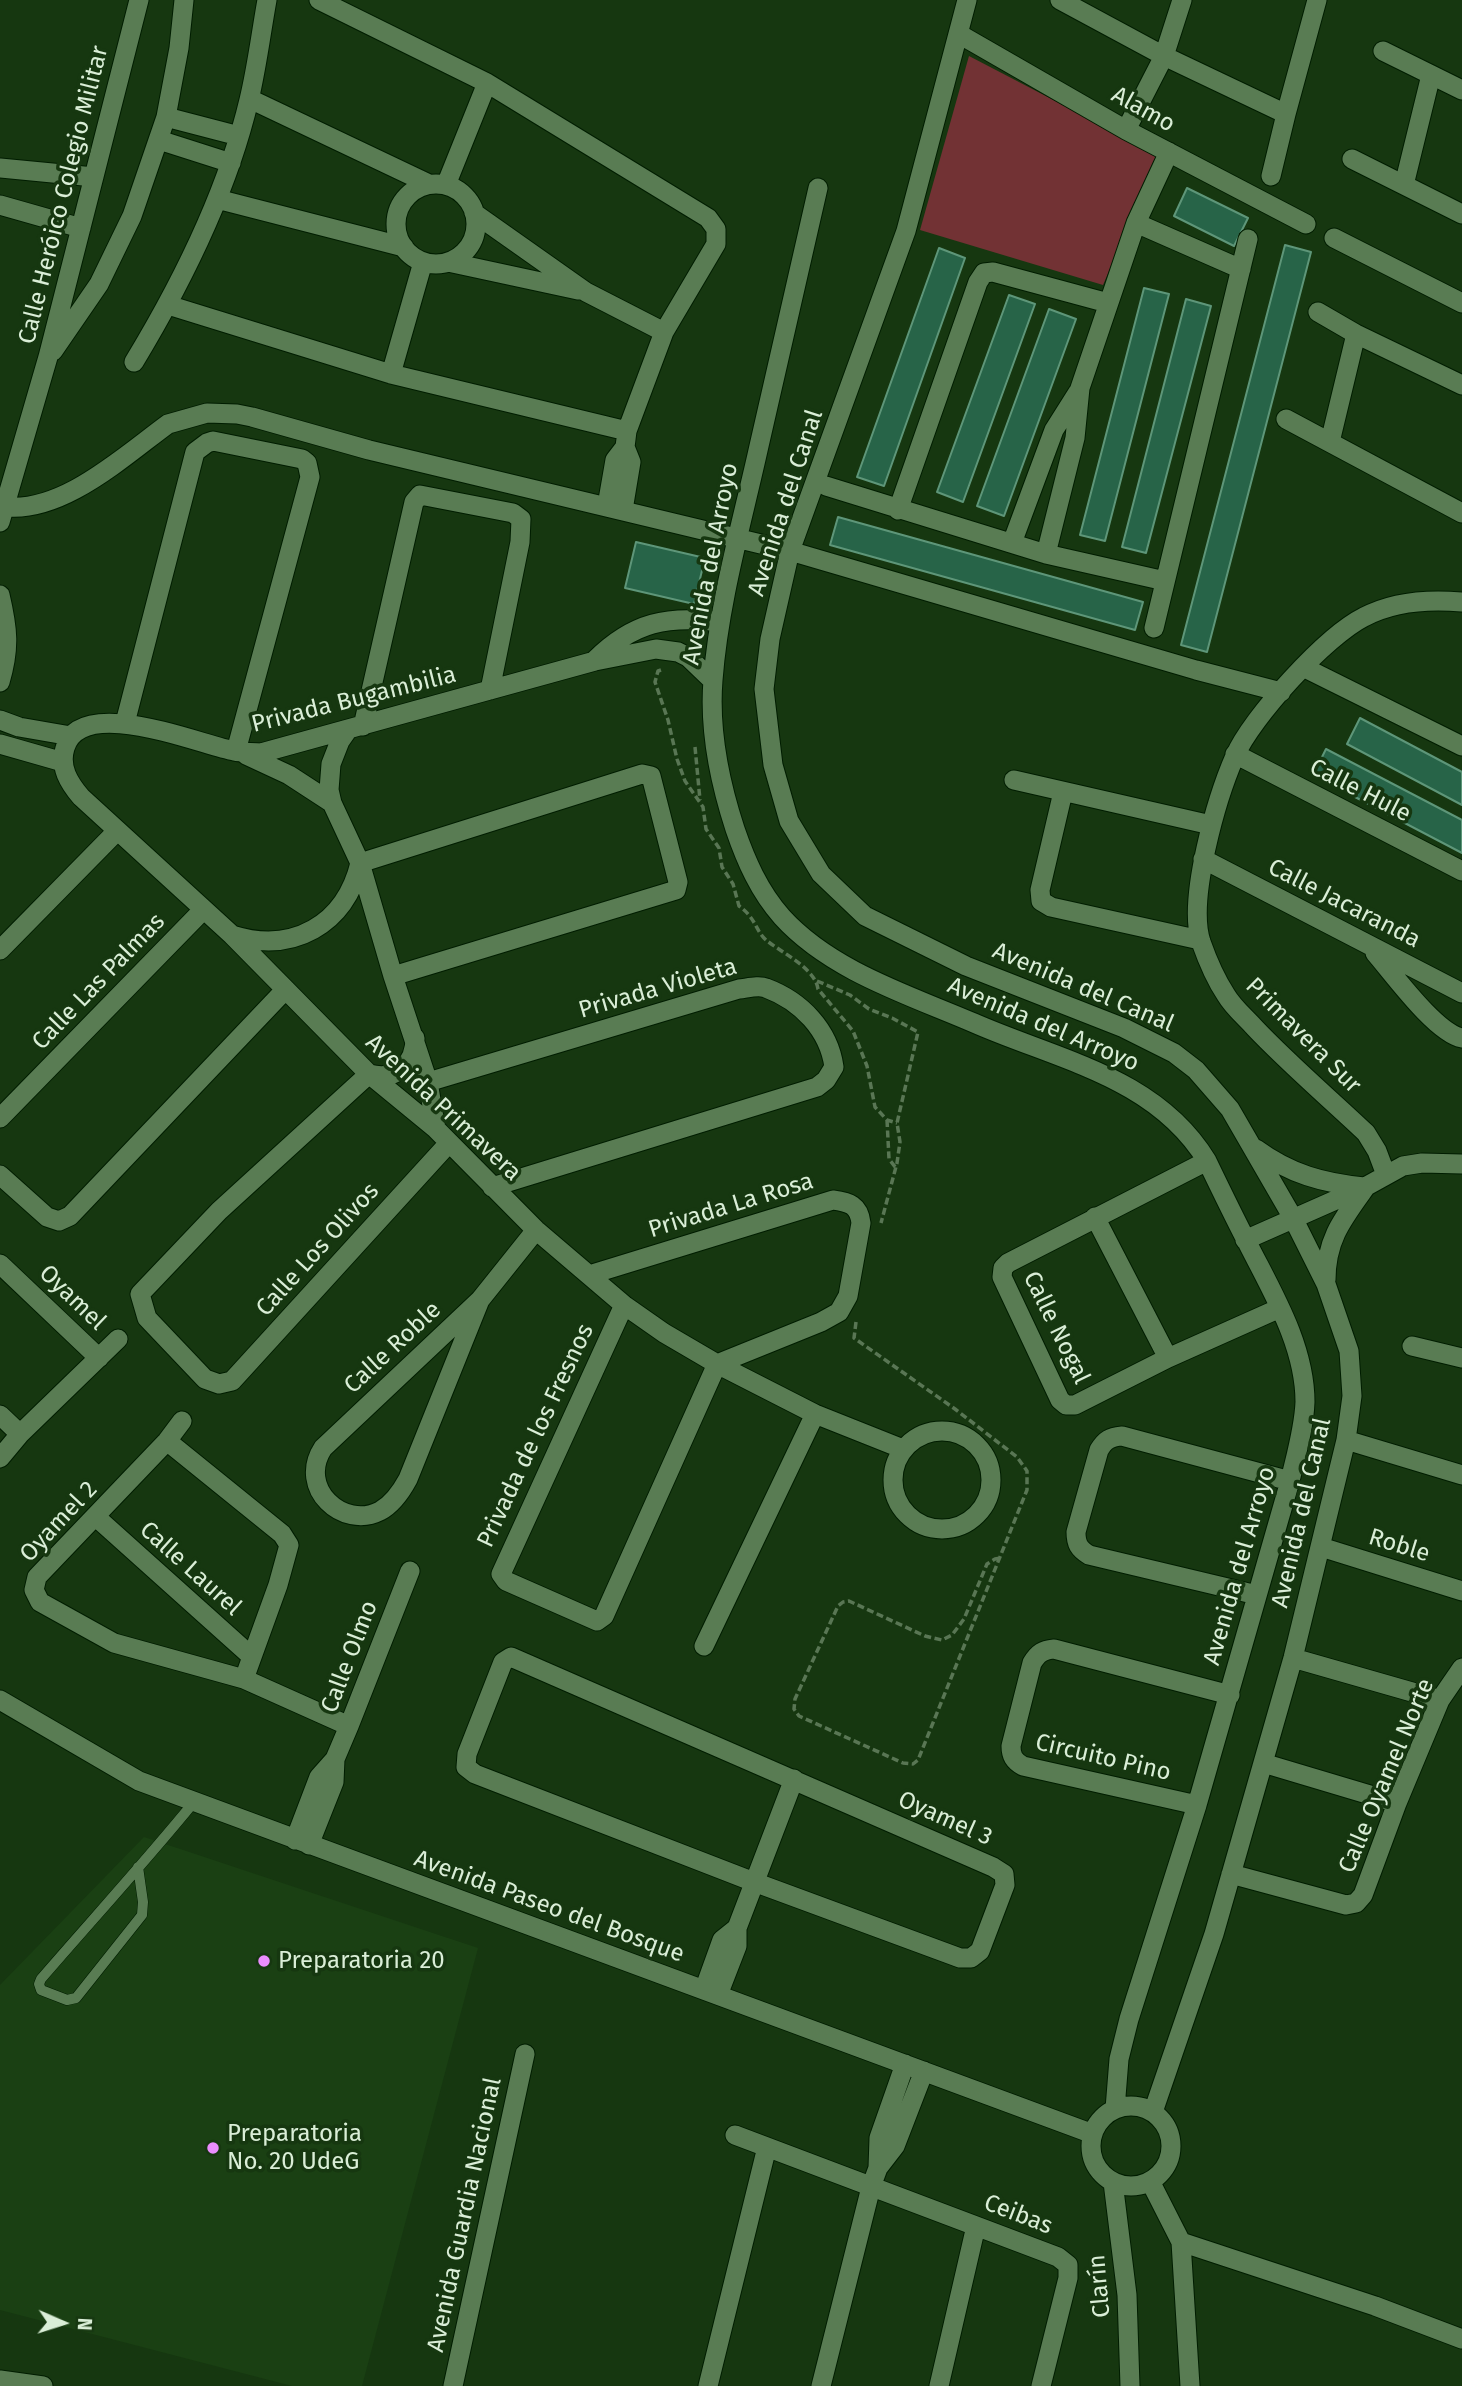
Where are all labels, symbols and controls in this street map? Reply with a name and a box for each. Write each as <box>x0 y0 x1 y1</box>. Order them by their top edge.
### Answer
street label: Calle Heróico Colegio Militar <box>13 43 115 347</box>
street label: Alamo <box>1106 81 1180 139</box>
street label: Avenida del Canal <box>742 406 830 600</box>
street label: Avenida del Arroyo <box>677 461 745 667</box>
street label: Privada Bugambilia <box>249 661 459 739</box>
street label: Calle Hule <box>1305 753 1415 829</box>
street label: Calle Jacaranda <box>1263 853 1425 955</box>
street label: Calle Las Palmas <box>27 908 171 1056</box>
street label: Avenida del Canal <box>988 937 1178 1039</box>
street label: Privada Violeta <box>575 953 741 1025</box>
street label: Avenida del Arroyo <box>943 972 1143 1078</box>
street label: Primavera Sur <box>1239 972 1367 1100</box>
street label: Avenida Primavera <box>359 1029 527 1187</box>
street label: Privada La Rosa <box>645 1167 817 1245</box>
street label: Calle Los Olivos <box>251 1177 385 1323</box>
street label: Oyamel <box>33 1259 111 1337</box>
street label: Calle Nogal <box>1016 1267 1096 1389</box>
street label: Calle Roble <box>339 1296 447 1400</box>
street label: Privada de los Fresnos <box>472 1320 600 1552</box>
street label: Avenida del Canal <box>1266 1415 1338 1611</box>
street label: Avenida del Arroyo <box>1198 1463 1282 1669</box>
street label: Oyamel 2 <box>14 1476 104 1568</box>
street label: Calle Laurel <box>133 1516 247 1622</box>
street label: Roble <box>1365 1523 1433 1569</box>
street label: Calle Olmo <box>315 1597 385 1717</box>
street label: Calle Oyamel Norte <box>1333 1674 1441 1878</box>
street label: Circuito Pino <box>1032 1728 1174 1788</box>
street label: Oyamel 3 <box>893 1785 997 1853</box>
street label: Avenida Paseo del Bosque <box>410 1845 688 1969</box>
place label: Preparatoria 20 <box>278 1947 445 1975</box>
marker: Preparatoria 20 <box>256 1953 272 1969</box>
street label: Avenida Guardia Nacional <box>422 2075 508 2355</box>
place label: Preparatoria No. 20 UdeG <box>227 2120 362 2176</box>
marker: Preparatoria No. 20 UdeG <box>205 2140 221 2156</box>
street label: Ceibas <box>980 2189 1056 2241</box>
street label: Clarín <box>1083 2253 1117 2319</box>
north arrow <box>28 2288 98 2358</box>
text: N <box>73 2317 96 2331</box>

